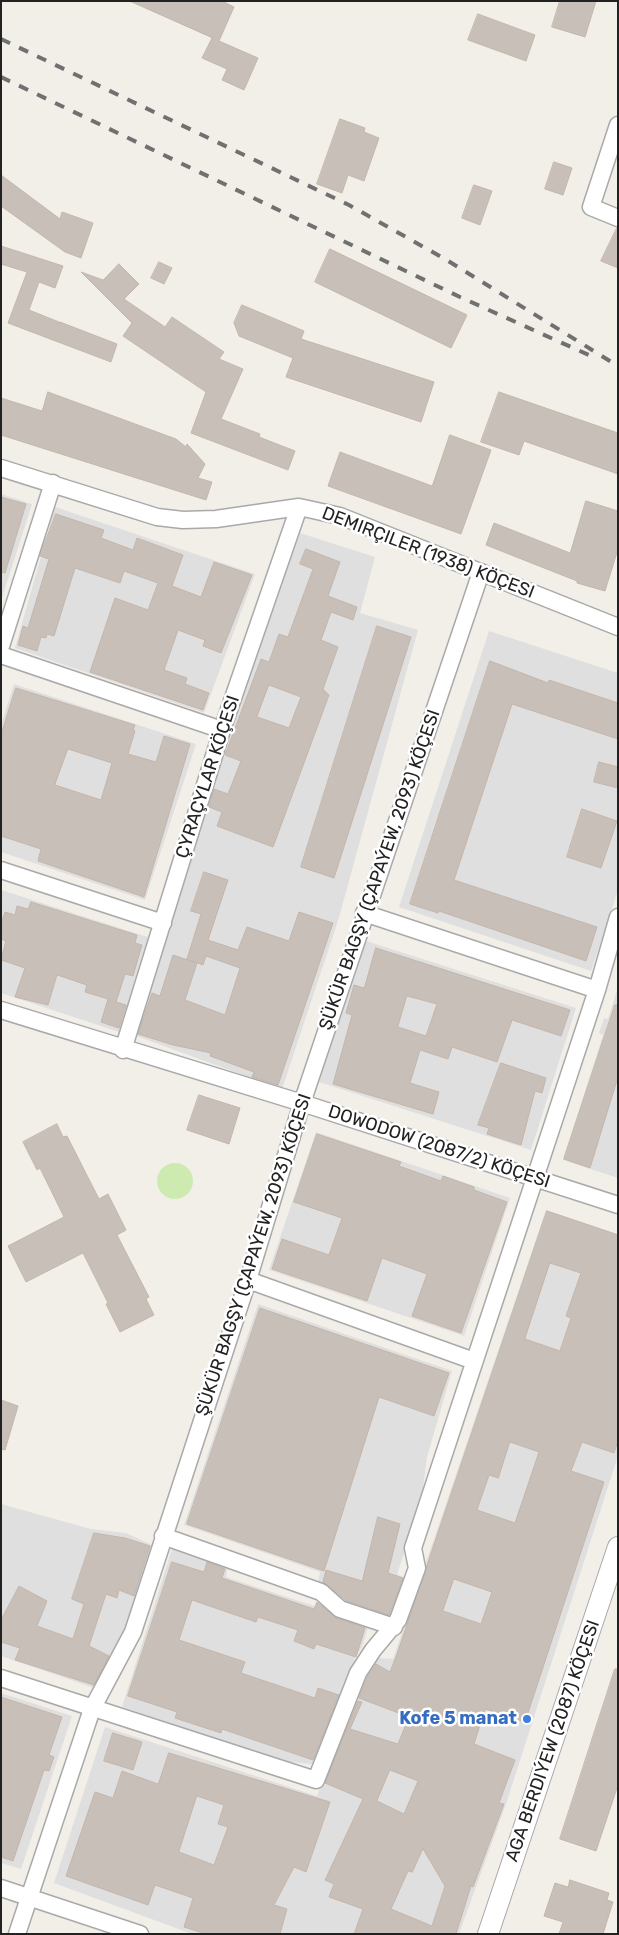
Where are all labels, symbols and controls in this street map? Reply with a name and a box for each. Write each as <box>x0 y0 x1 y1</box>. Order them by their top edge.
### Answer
street label: DEMIRÇILER (1938) KÖÇESI <box>319 502 537 604</box>
street label: ÇYRAÇYLAR KÖÇESI <box>171 693 245 861</box>
street label: ŞÜKÜR BAGŞY (ÇAPAÝEW, 2093) KÖÇESI <box>315 707 445 1033</box>
street label: ŞÜKÜR BAGŞY (ÇAPAÝEW, 2093) KÖÇESI <box>192 1091 316 1419</box>
street label: DOWODOW (2087/2) KÖÇESI <box>325 1101 553 1193</box>
street label: AGA BERDIÝEW (2087) KÖÇESI <box>501 1617 605 1865</box>
place label: Kofe 5 manat <box>399 1708 517 1730</box>
marker: Kofe 5 manat <box>521 1713 533 1725</box>

